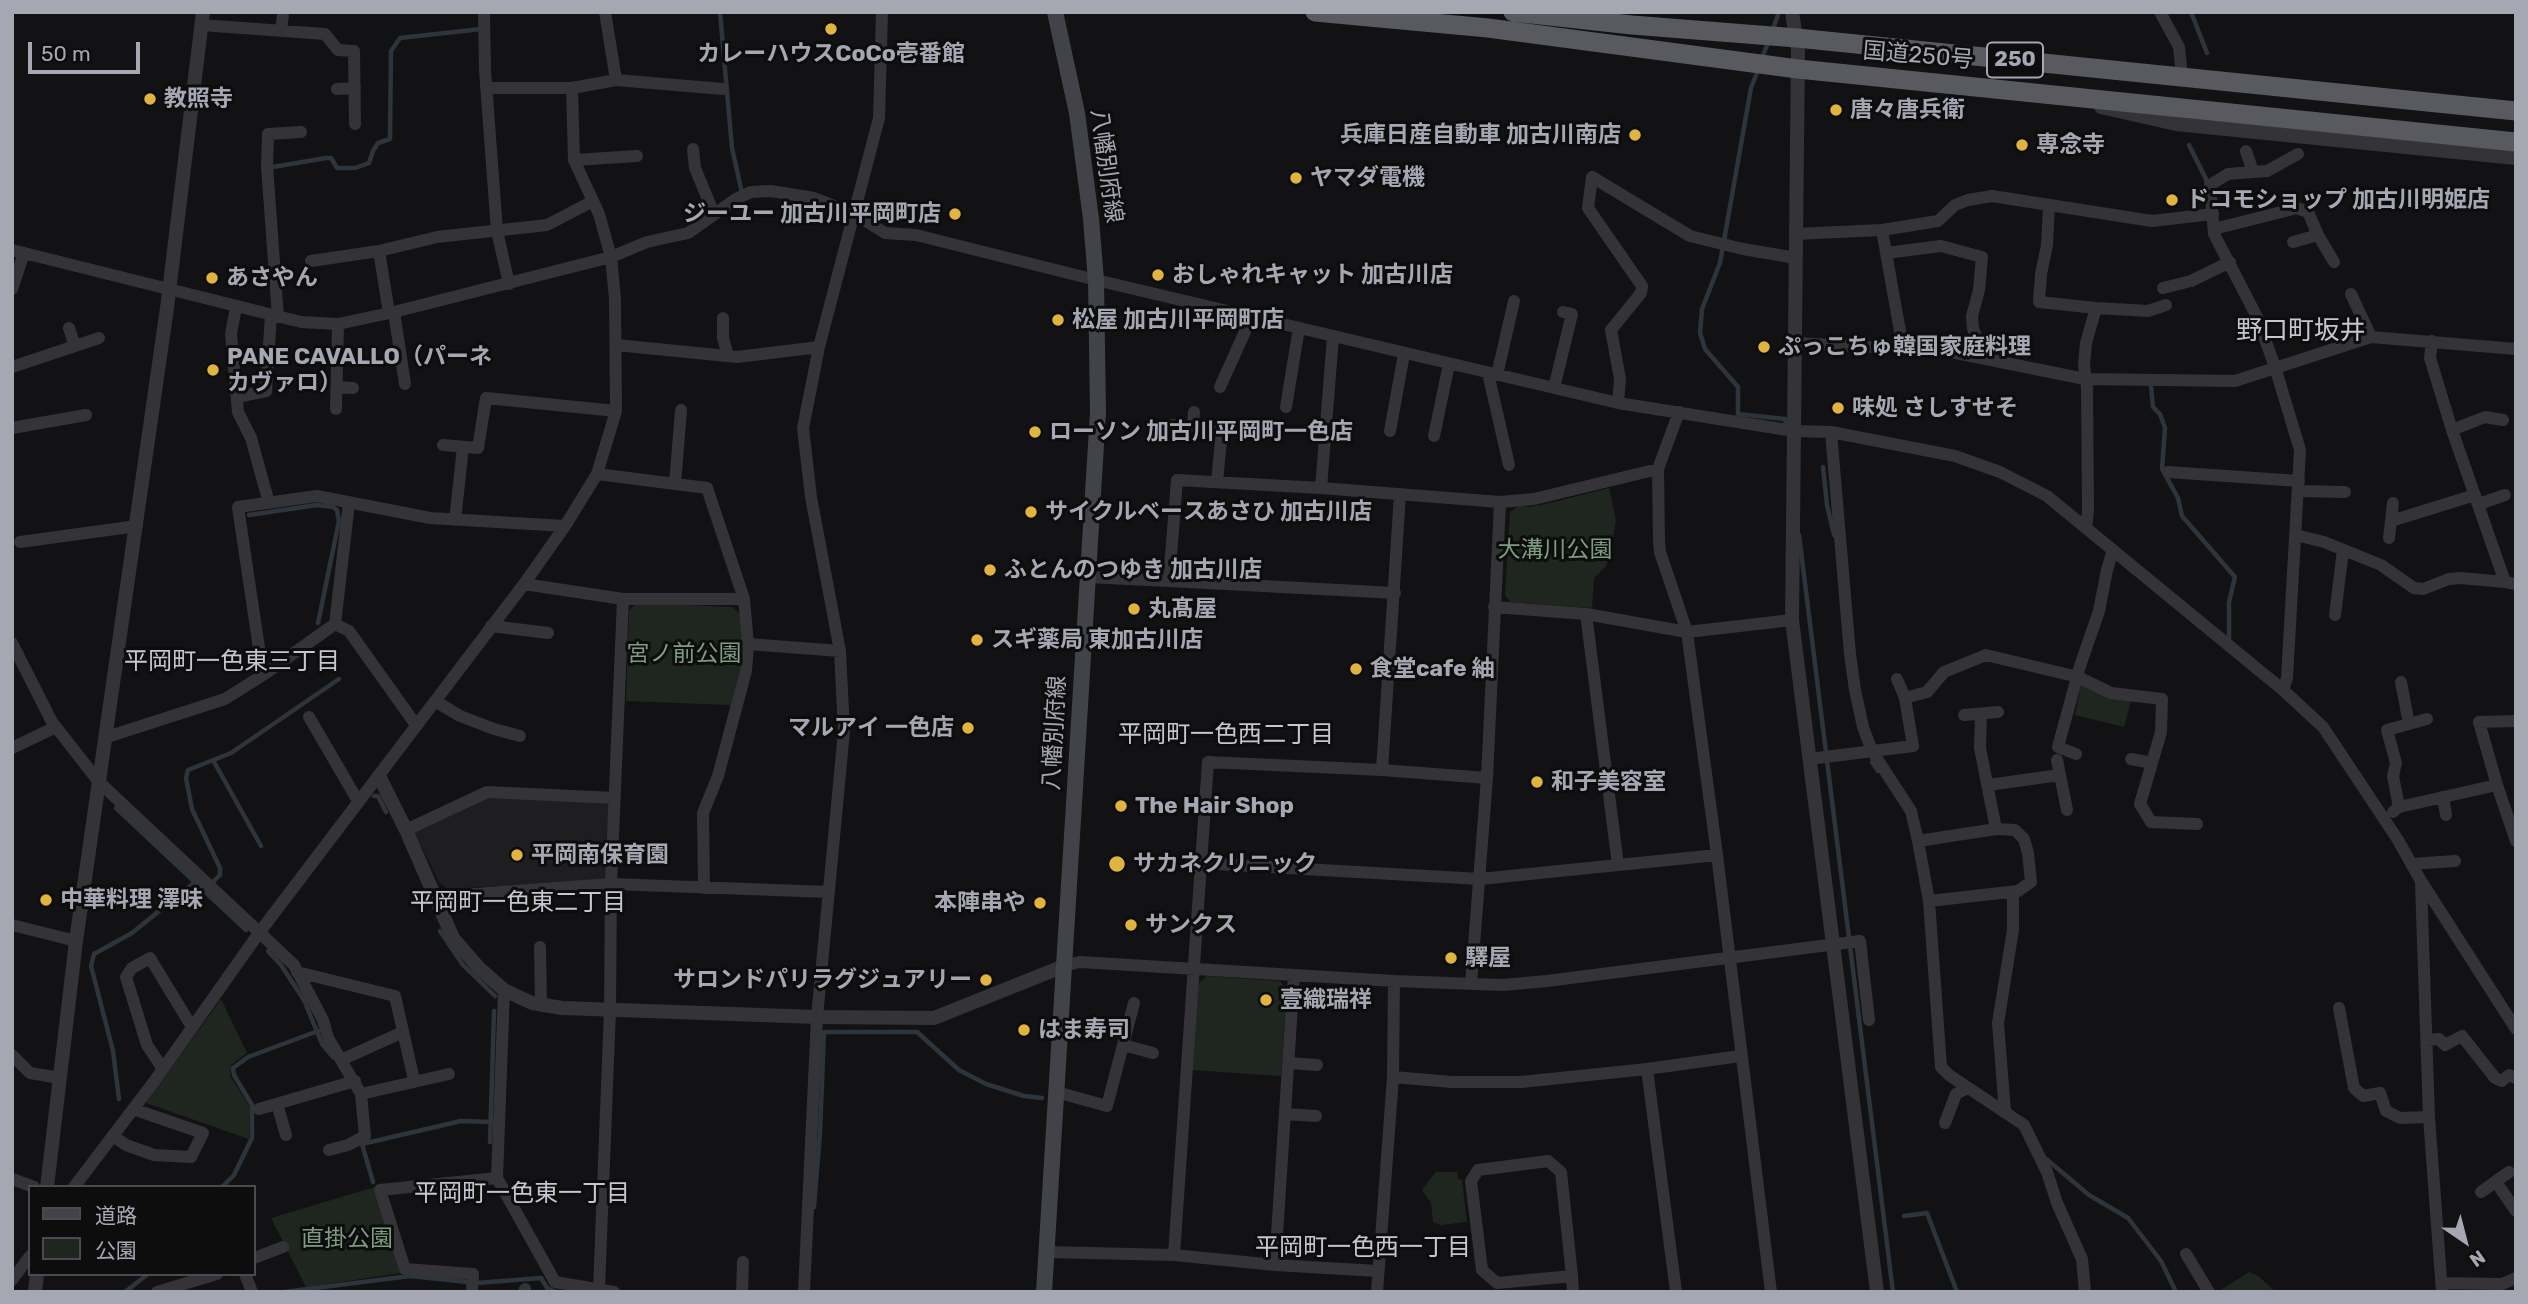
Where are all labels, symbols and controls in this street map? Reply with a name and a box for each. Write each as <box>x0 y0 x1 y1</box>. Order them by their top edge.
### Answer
marker: カレーハウスCoCo壱番館 <box>823 21 839 37</box>
scale bar <box>32 28 144 72</box>
street label: 国道250号 <box>1862 37 1974 75</box>
place label: カレーハウスCoCo壱番館 <box>697 40 965 68</box>
text: 50 m <box>41 41 91 66</box>
road number: 250 <box>1987 42 2043 78</box>
place label: 教照寺 <box>164 85 233 113</box>
marker: 教照寺 <box>142 91 158 107</box>
place label: 唐々唐兵衛 <box>1850 96 1965 124</box>
marker: 唐々唐兵衛 <box>1828 102 1844 118</box>
street label: 八幡別府線 <box>1084 107 1128 225</box>
place label: 兵庫日産自動車 加古川南店 <box>1340 121 1621 149</box>
marker: 兵庫日産自動車 加古川南店 <box>1627 127 1643 143</box>
place label: 専念寺 <box>2036 131 2105 159</box>
marker: 専念寺 <box>2014 137 2030 153</box>
place label: ヤマダ電機 <box>1310 164 1425 192</box>
marker: ヤマダ電機 <box>1288 170 1304 186</box>
place label: ドコモショップ 加古川明姫店 <box>2186 186 2490 214</box>
marker: ドコモショップ 加古川明姫店 <box>2164 192 2180 208</box>
place label: ジーユー 加古川平岡町店 <box>683 200 941 228</box>
marker: ジーユー 加古川平岡町店 <box>947 206 963 222</box>
place label: おしゃれキャット 加古川店 <box>1172 261 1453 289</box>
place label: あさやん <box>226 264 318 292</box>
marker: おしゃれキャット 加古川店 <box>1150 267 1166 283</box>
marker: あさやん <box>204 270 220 286</box>
place label: 松屋 加古川平岡町店 <box>1072 306 1284 334</box>
marker: 松屋 加古川平岡町店 <box>1050 312 1066 328</box>
district label: 野口町坂井 <box>2236 315 2366 347</box>
place label: ぷっこちゅ韓国家庭料理 <box>1778 333 2031 361</box>
marker: ぷっこちゅ韓国家庭料理 <box>1756 339 1772 355</box>
place label: PANE CAVALLO（パーネ カヴァロ） <box>227 343 492 397</box>
marker: PANE CAVALLO（パーネ カヴァロ） <box>205 362 221 378</box>
place label: 味処 さしすせそ <box>1852 394 2018 422</box>
marker: 味処 さしすせそ <box>1830 400 1846 416</box>
place label: ローソン 加古川平岡町一色店 <box>1049 418 1353 446</box>
marker: ローソン 加古川平岡町一色店 <box>1027 424 1043 440</box>
place label: サイクルベースあさひ 加古川店 <box>1045 498 1372 526</box>
marker: サイクルベースあさひ 加古川店 <box>1023 504 1039 520</box>
park label: 大溝川公園 <box>1498 536 1612 564</box>
place label: ふとんのつゆき 加古川店 <box>1004 556 1262 584</box>
marker: ふとんのつゆき 加古川店 <box>982 562 998 578</box>
place label: 丸髙屋 <box>1148 595 1217 623</box>
marker: 丸髙屋 <box>1126 601 1142 617</box>
place label: スギ薬局 東加古川店 <box>991 626 1203 654</box>
marker: スギ薬局 東加古川店 <box>969 632 985 648</box>
park label: 宮ノ前公園 <box>627 640 741 668</box>
district label: 平岡町一色東三丁目 <box>124 648 340 676</box>
place label: 食堂cafe 紬 <box>1370 655 1495 683</box>
marker: 食堂cafe 紬 <box>1348 661 1364 677</box>
street label: 八幡別府線 <box>1038 675 1072 791</box>
place label: マルアイ 一色店 <box>788 714 954 742</box>
marker: マルアイ 一色店 <box>960 720 976 736</box>
district label: 平岡町一色西二丁目 <box>1118 721 1334 749</box>
place label: 和子美容室 <box>1551 768 1666 796</box>
marker: 和子美容室 <box>1529 774 1545 790</box>
place label: The Hair Shop <box>1135 792 1294 820</box>
marker: The Hair Shop <box>1113 798 1129 814</box>
place label: 平岡南保育園 <box>531 841 669 869</box>
marker: 平岡南保育園 <box>509 847 525 863</box>
place label: サカネクリニック <box>1133 850 1317 878</box>
marker: サカネクリニック <box>1107 854 1127 874</box>
place label: 中華料理 澤味 <box>60 886 203 914</box>
district label: 平岡町一色東二丁目 <box>410 889 626 917</box>
place label: 本陣串や <box>934 889 1026 917</box>
marker: 中華料理 澤味 <box>38 892 54 908</box>
marker: 本陣串や <box>1032 895 1048 911</box>
place label: サンクス <box>1145 911 1237 939</box>
marker: サンクス <box>1123 917 1139 933</box>
place label: 驛屋 <box>1465 944 1511 972</box>
marker: 驛屋 <box>1443 950 1459 966</box>
place label: サロンドパリラグジュアリー <box>673 966 972 994</box>
marker: サロンドパリラグジュアリー <box>978 972 994 988</box>
place label: 壹織瑞祥 <box>1280 986 1372 1014</box>
marker: 壹織瑞祥 <box>1258 992 1274 1008</box>
place label: はま寿司 <box>1038 1016 1130 1044</box>
marker: はま寿司 <box>1016 1022 1032 1038</box>
district label: 平岡町一色東一丁目 <box>414 1180 630 1208</box>
legend <box>28 1185 256 1276</box>
text: 道路 <box>95 1203 137 1228</box>
north arrow <box>2430 1206 2500 1276</box>
park label: 直掛公園 <box>301 1225 393 1253</box>
district label: 平岡町一色西一丁目 <box>1255 1234 1471 1262</box>
text: 公園 <box>95 1238 137 1263</box>
text: N <box>2465 1245 2490 1272</box>

